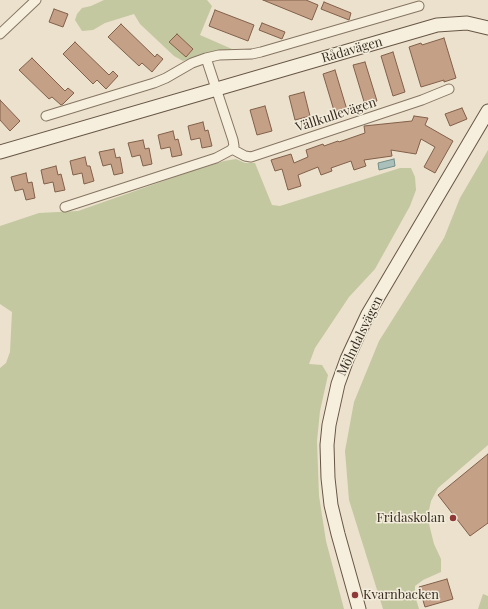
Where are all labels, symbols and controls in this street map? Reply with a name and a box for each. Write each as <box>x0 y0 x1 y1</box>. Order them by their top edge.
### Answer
street label: Rådavägen <box>320 34 384 66</box>
street label: Vällkullevägen <box>294 95 378 135</box>
street label: Mölndalsvägen <box>334 294 386 378</box>
place label: Fridaskolan <box>376 510 445 526</box>
marker: Fridaskolan <box>448 513 458 523</box>
place label: Kvarnbacken <box>363 587 439 603</box>
marker: Kvarnbacken <box>350 590 360 600</box>

